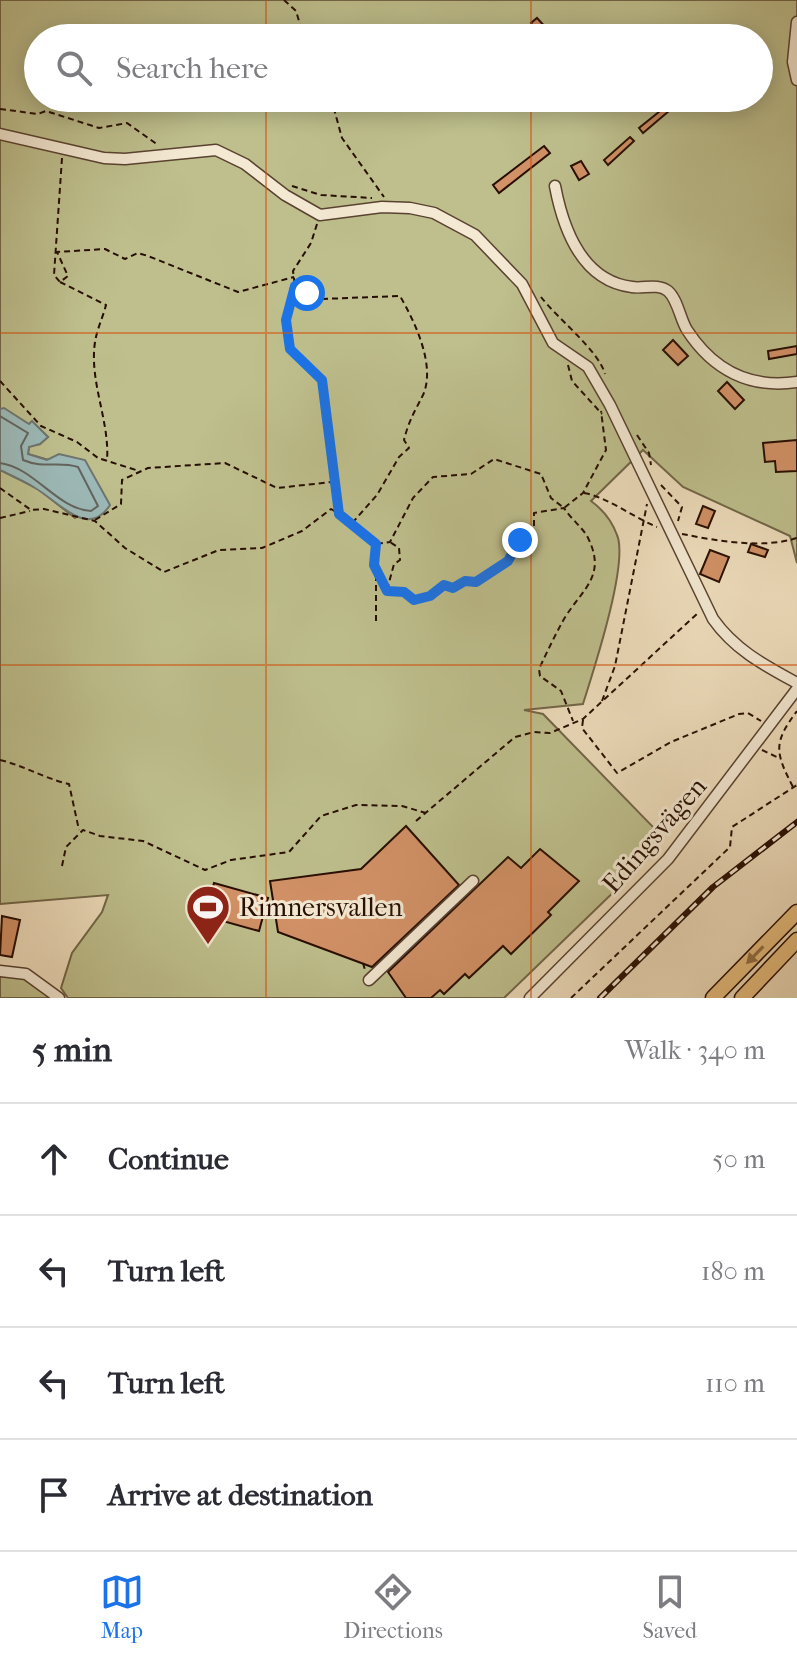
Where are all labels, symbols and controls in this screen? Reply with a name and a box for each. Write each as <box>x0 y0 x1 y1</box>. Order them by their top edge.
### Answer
search box <box>24 24 773 112</box>
icon: search <box>52 46 96 90</box>
text: Search here <box>116 51 268 86</box>
route start <box>289 275 325 311</box>
route end <box>502 522 538 558</box>
street label: Edingsvägen <box>596 771 713 899</box>
sports icon: Rimnersvallen <box>184 883 232 946</box>
place label: Rimnersvallen <box>239 892 403 923</box>
one-way arrow <box>746 945 765 964</box>
text: 5 min <box>32 1030 112 1070</box>
text: Walk · 340 m <box>625 1035 765 1066</box>
icon: ahead <box>32 1137 76 1181</box>
text: Continue <box>108 1142 229 1177</box>
text: 50 m <box>712 1144 765 1175</box>
icon: left <box>32 1249 76 1293</box>
text: Turn left <box>108 1254 225 1289</box>
text: 180 m <box>701 1256 765 1287</box>
icon: left <box>32 1361 76 1405</box>
text: Turn left <box>108 1366 225 1401</box>
text: 110 m <box>705 1368 765 1399</box>
icon: arrive <box>32 1473 76 1517</box>
text: Arrive at destination <box>108 1478 373 1513</box>
tab: Map <box>100 1570 144 1644</box>
tab: Directions <box>344 1570 443 1644</box>
tab: Saved <box>643 1570 697 1644</box>

